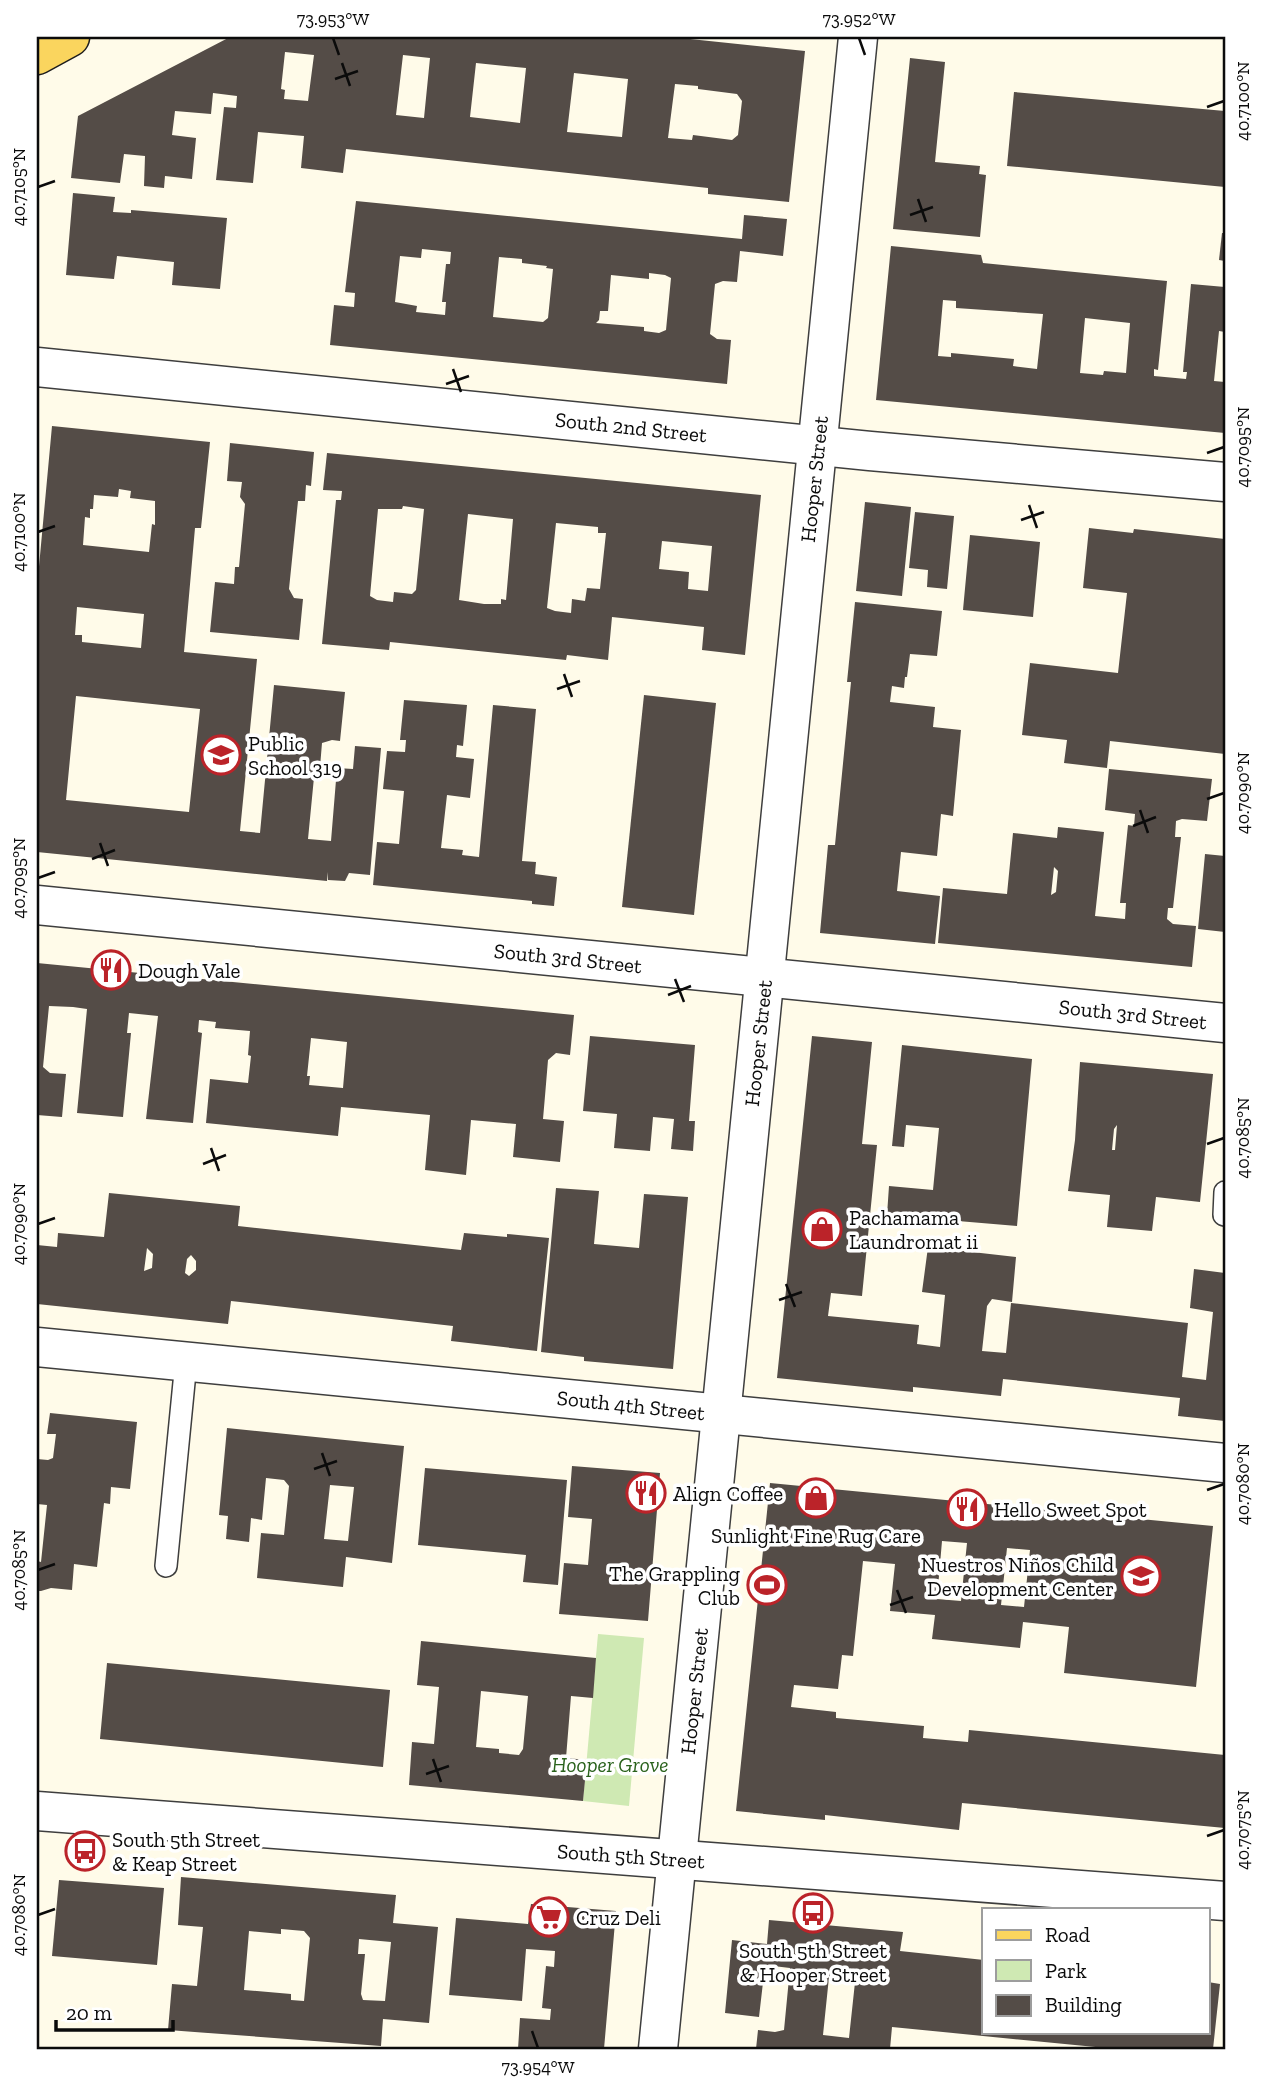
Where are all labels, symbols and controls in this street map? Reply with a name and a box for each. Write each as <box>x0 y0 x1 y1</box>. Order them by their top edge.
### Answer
text: 73.953°W <box>297 8 369 30</box>
text: 73.952°W <box>822 8 896 30</box>
text: 40.7100°N <box>1232 61 1254 141</box>
text: 40.7105°N <box>8 148 30 226</box>
street label: South 2nd Street <box>554 407 708 447</box>
text: 40.7095°N <box>1232 407 1254 487</box>
street label: Hooper Street <box>795 414 833 543</box>
text: 40.7100°N <box>8 492 30 572</box>
place label: Public School 319 <box>248 731 342 780</box>
school or university icon: Public School 319 <box>200 734 242 776</box>
text: 40.7090°N <box>1232 752 1254 834</box>
text: 40.7095°N <box>8 838 30 918</box>
street label: South 3rd Street <box>493 938 643 978</box>
restaurant icon: Dough Vale <box>90 949 132 991</box>
place label: Dough Vale <box>138 958 240 983</box>
street label: Hooper Street <box>739 978 777 1107</box>
street label: South 3rd Street <box>1058 994 1208 1034</box>
text: 40.7085°N <box>1232 1098 1254 1178</box>
text: 40.7090°N <box>8 1183 30 1265</box>
place label: Pachamama Laundromat ii <box>849 1205 978 1254</box>
shop icon: Pachamama Laundromat ii <box>801 1208 843 1250</box>
street label: South 4th Street <box>556 1385 706 1425</box>
text: 40.7080°N <box>1232 1443 1254 1525</box>
restaurant icon: Align Coffee <box>625 1472 667 1514</box>
shop icon: Sunlight Fine Rug Care <box>795 1477 837 1519</box>
place label: Align Coffee <box>673 1481 783 1506</box>
restaurant icon: Hello Sweet Spot <box>946 1488 988 1530</box>
place label: Hello Sweet Spot <box>994 1497 1147 1522</box>
place label: Sunlight Fine Rug Care <box>711 1523 921 1548</box>
text: 40.7085°N <box>8 1530 30 1610</box>
place label: Nuestros Niños Child Development Center <box>921 1552 1114 1601</box>
school or university icon: Nuestros Niños Child Development Center <box>1120 1555 1162 1597</box>
place label: The Grappling Club <box>609 1561 740 1610</box>
sports icon: The Grappling Club <box>746 1564 788 1606</box>
street label: Hooper Street <box>675 1626 713 1755</box>
park label: Hooper Grove <box>552 1752 668 1777</box>
text: 40.7075°N <box>1232 1790 1254 1870</box>
place label: South 5th Street & Keap Street <box>112 1827 260 1876</box>
bus stop icon: South 5th Street & Keap Street <box>64 1830 106 1872</box>
street label: South 5th Street <box>556 1838 706 1874</box>
text: 40.7080°N <box>8 1874 30 1956</box>
bus stop icon: South 5th Street & Hooper Street <box>792 1892 834 1934</box>
supermarket icon: Cruz Deli <box>528 1896 570 1938</box>
place label: Cruz Deli <box>576 1905 661 1930</box>
legend <box>982 1908 1210 2034</box>
text: Road <box>1045 1922 1091 1947</box>
place label: South 5th Street & Hooper Street <box>739 1938 887 1987</box>
text: Park <box>1045 1958 1087 1983</box>
scale bar <box>56 1988 173 2032</box>
text: Building <box>1045 1992 1122 2017</box>
text: 20 m <box>66 2000 112 2025</box>
text: 73.954°W <box>501 2056 575 2078</box>

